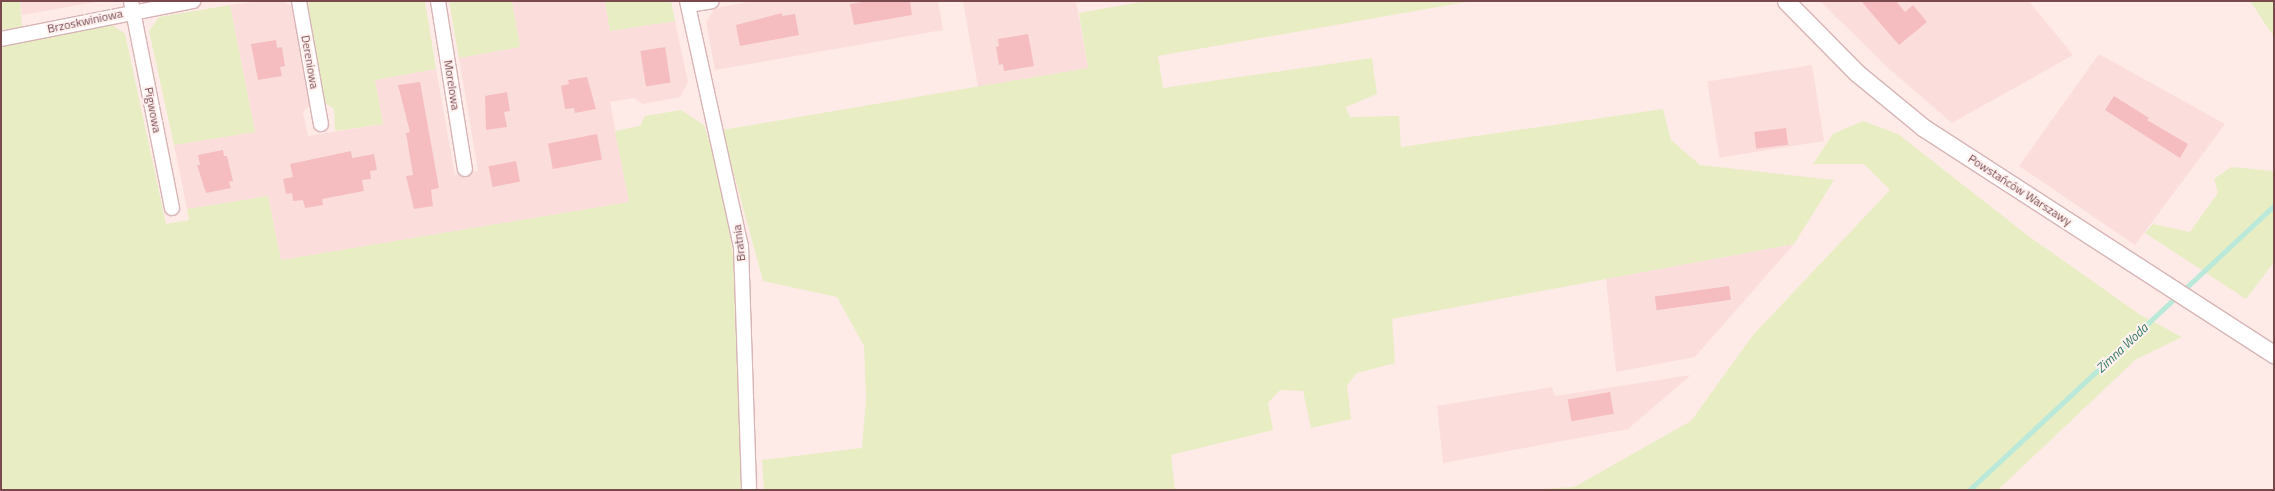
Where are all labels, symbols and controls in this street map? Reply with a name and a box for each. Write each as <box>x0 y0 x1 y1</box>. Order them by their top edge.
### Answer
street label: Brzoskwiniowa <box>46 6 124 36</box>
street label: Dereniowa <box>298 34 322 90</box>
street label: Morelowa <box>441 59 463 111</box>
street label: Pigwowa <box>142 86 164 134</box>
street label: Powstańców Warszawy <box>1966 151 2074 229</box>
street label: Bratnia <box>730 224 748 262</box>
water label: Zimna Woda <box>2093 320 2151 376</box>

